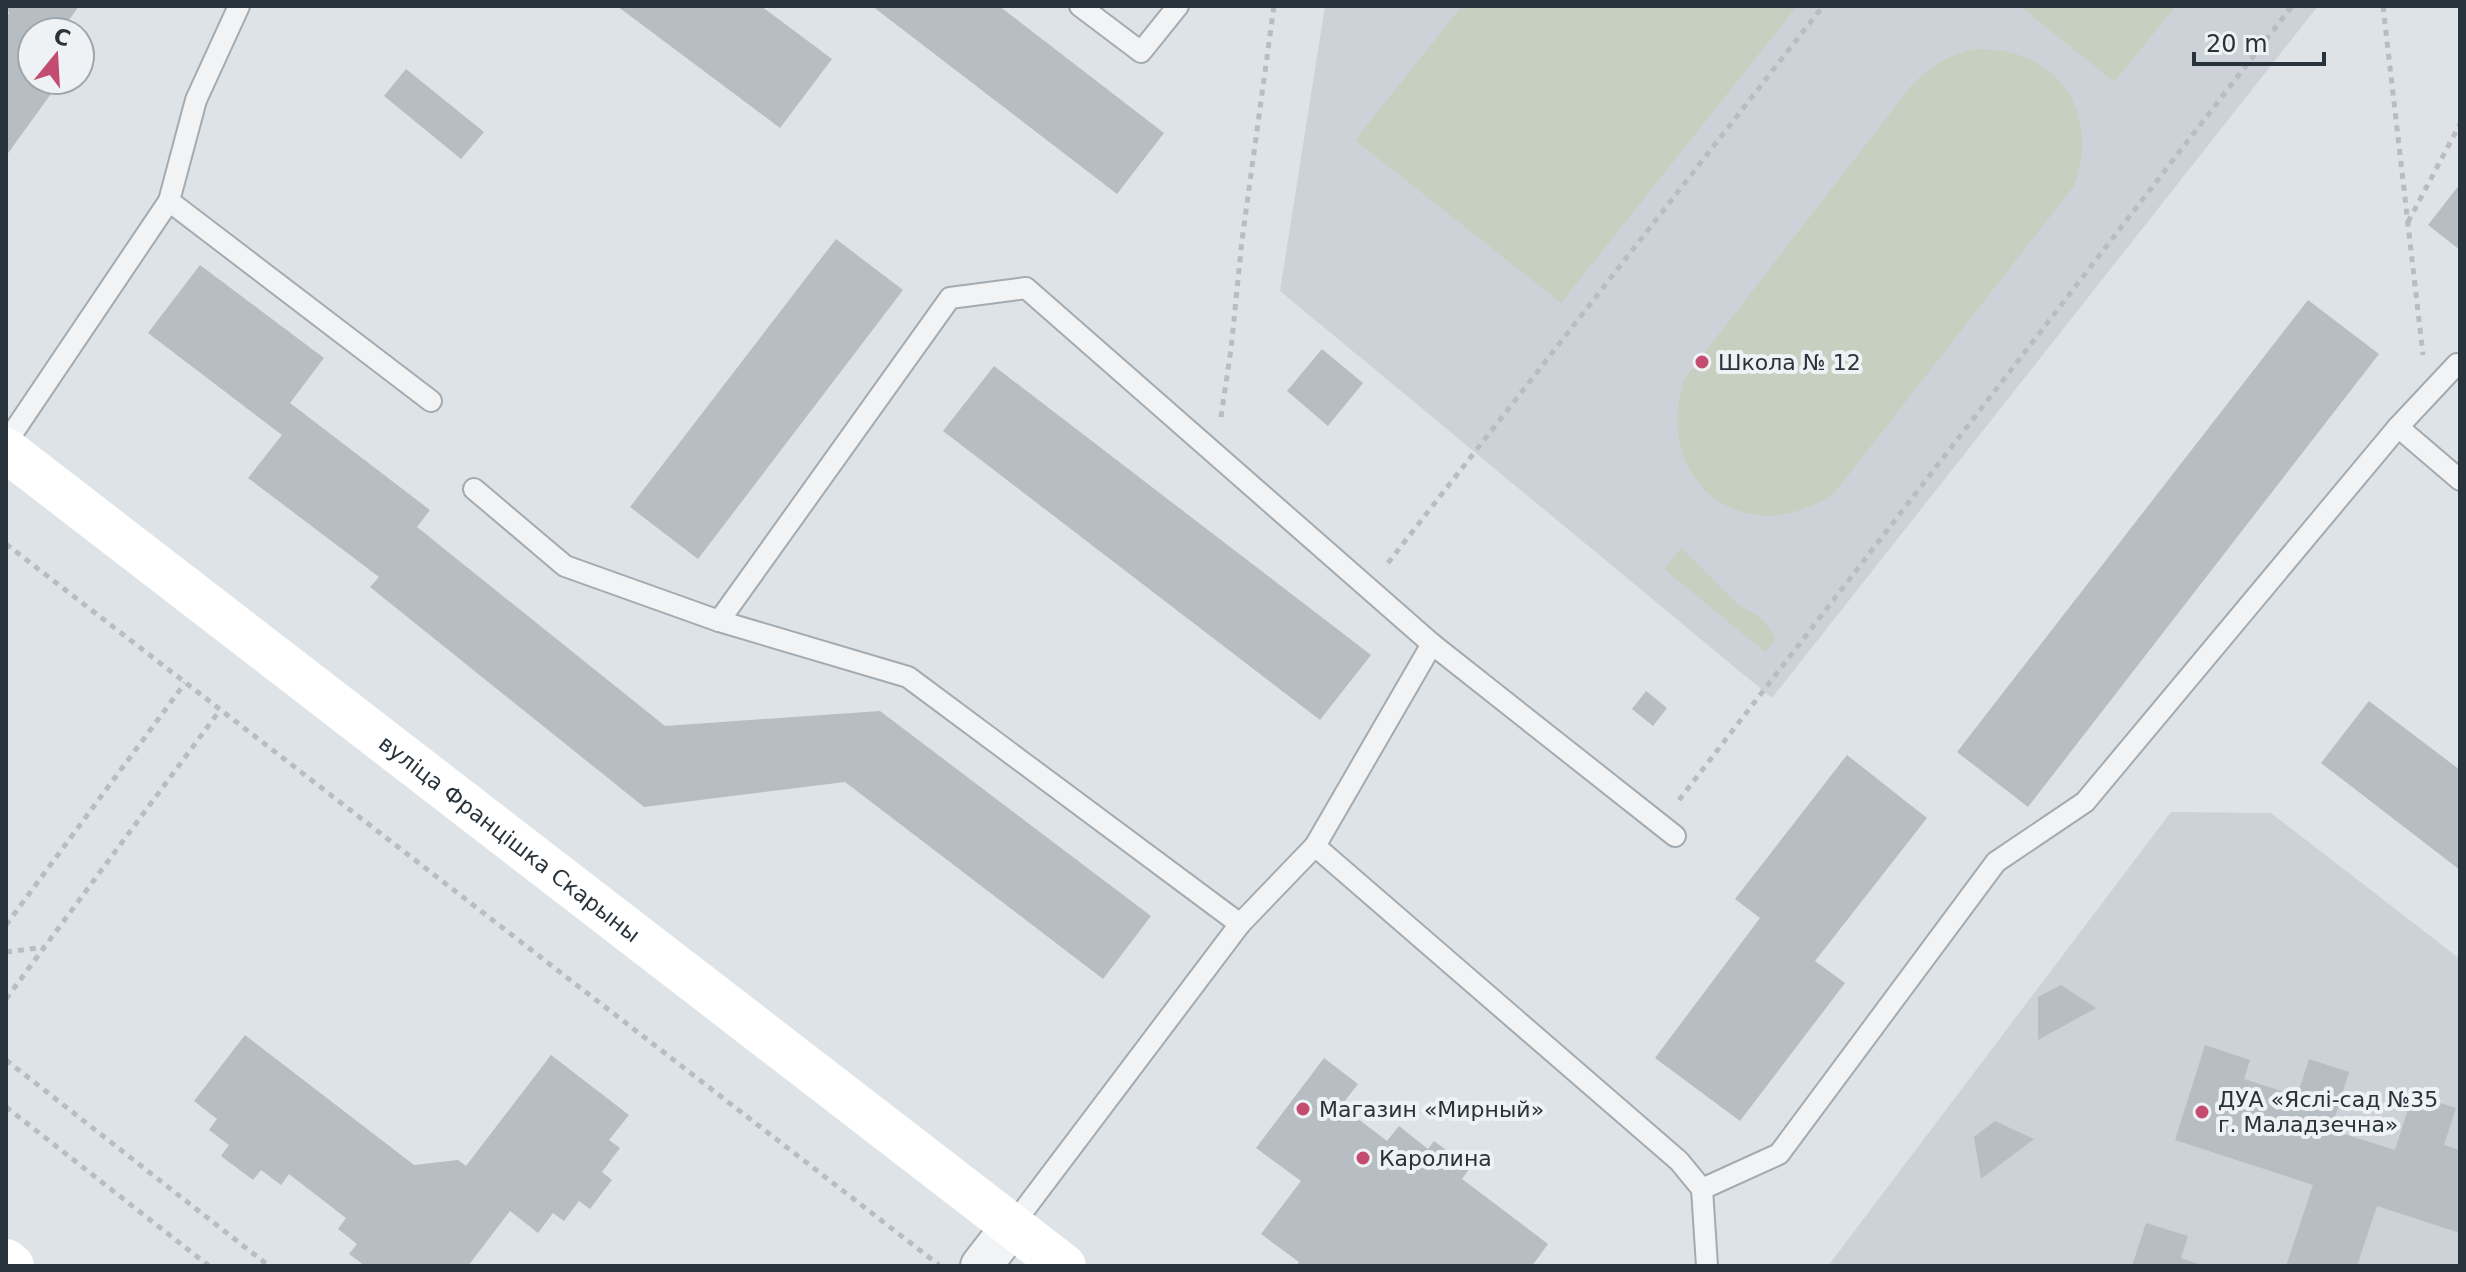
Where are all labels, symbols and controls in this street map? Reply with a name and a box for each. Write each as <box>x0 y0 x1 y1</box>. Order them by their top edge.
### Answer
north arrow <box>16 16 96 96</box>
scale bar <box>2194 16 2324 66</box>
text: С <box>50 23 74 52</box>
text: 20 m <box>2206 30 2268 58</box>
place label: Школа № 12 <box>1718 350 1861 375</box>
marker: Школа № 12 <box>1693 353 1711 371</box>
street label: вуліца Францішка Скарыны <box>374 730 645 947</box>
place label: ДУА «Яслі-сад №35 г. Маладзечна» <box>2218 1087 2438 1137</box>
place label: Магазин «Мирный» <box>1319 1097 1544 1122</box>
marker: Магазин «Мирный» <box>1294 1100 1312 1118</box>
marker: ДУА «Яслі-сад №35 г. Маладзечна» <box>2193 1103 2211 1121</box>
place label: Каролина <box>1379 1146 1492 1171</box>
marker: Каролина <box>1354 1149 1372 1167</box>

